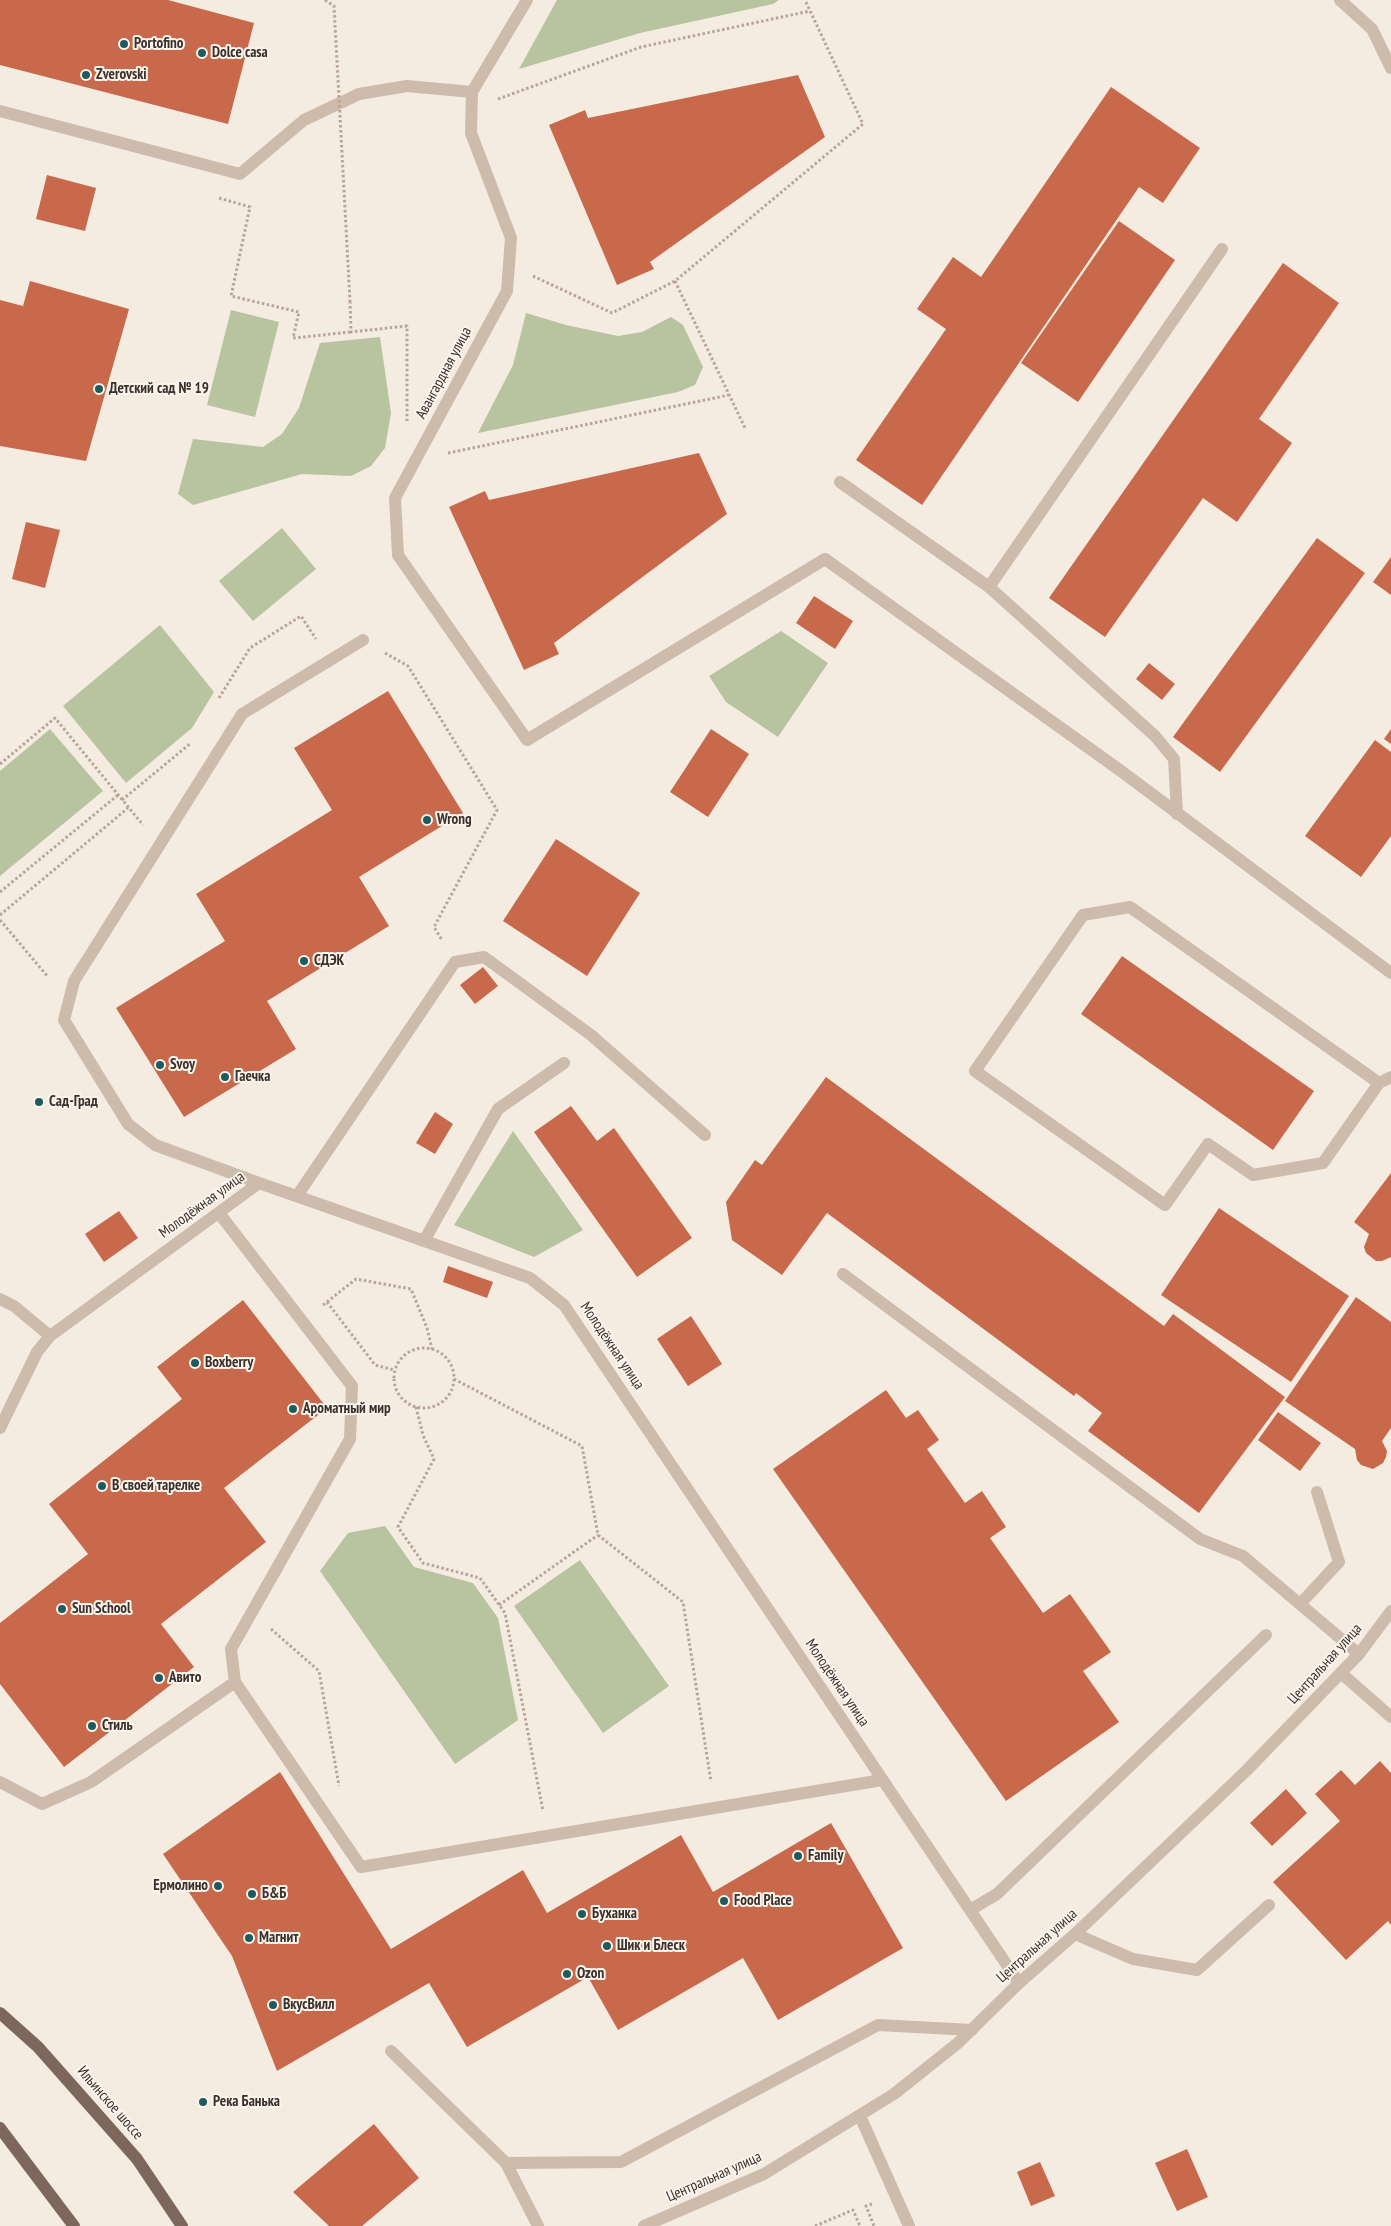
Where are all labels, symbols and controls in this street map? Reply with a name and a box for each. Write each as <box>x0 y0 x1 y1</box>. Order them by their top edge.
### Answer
place label: Portofino <box>134 35 183 53</box>
marker: Portofino <box>118 38 130 50</box>
place label: Dolce casa <box>212 44 268 62</box>
marker: Dolce casa <box>196 47 208 59</box>
place label: Zverovski <box>96 66 147 84</box>
marker: Zverovski <box>80 69 92 81</box>
street label: Авангардная улица <box>412 324 476 422</box>
place label: Детский сад № 19 <box>109 380 209 398</box>
marker: Детский сад № 19 <box>93 383 105 395</box>
place label: Wrong <box>437 811 472 829</box>
marker: Wrong <box>421 814 433 826</box>
place label: СДЭК <box>314 952 344 970</box>
marker: СДЭК <box>298 955 310 967</box>
place label: Svoy <box>170 1056 195 1074</box>
marker: Svoy <box>154 1059 166 1071</box>
place label: Гаечка <box>235 1068 270 1086</box>
marker: Гаечка <box>219 1071 231 1083</box>
place label: Сад-Град <box>49 1093 98 1111</box>
marker: Сад-Град <box>33 1096 45 1108</box>
street label: Молодёжная улица <box>156 1168 248 1242</box>
street label: Молодёжная улица <box>576 1299 648 1393</box>
place label: Boxberry <box>205 1354 253 1372</box>
marker: Boxberry <box>189 1357 201 1369</box>
place label: Ароматный мир <box>303 1400 391 1418</box>
marker: Ароматный мир <box>287 1403 299 1415</box>
place label: В своей тарелке <box>112 1477 200 1495</box>
marker: В своей тарелке <box>96 1480 108 1492</box>
place label: Sun School <box>72 1600 131 1618</box>
marker: Sun School <box>56 1603 68 1615</box>
street label: Центральная улица <box>1284 1620 1366 1708</box>
street label: Молодёжная улица <box>801 1636 873 1730</box>
place label: Авито <box>169 1669 201 1687</box>
marker: Авито <box>153 1672 165 1684</box>
place label: Стиль <box>102 1717 133 1735</box>
marker: Стиль <box>86 1720 98 1732</box>
place label: Family <box>808 1847 843 1865</box>
marker: Family <box>792 1850 804 1862</box>
place label: Ермолино <box>153 1877 208 1895</box>
marker: Ермолино <box>212 1880 224 1892</box>
place label: Б&Б <box>262 1885 286 1903</box>
marker: Б&Б <box>246 1888 258 1900</box>
place label: Food Place <box>734 1892 792 1910</box>
marker: Food Place <box>718 1895 730 1907</box>
place label: Буханка <box>592 1905 637 1923</box>
street label: Центральная улица <box>993 1905 1081 1987</box>
marker: Буханка <box>576 1908 588 1920</box>
place label: Магнит <box>259 1929 298 1947</box>
marker: Магнит <box>243 1932 255 1944</box>
place label: Шик и Блеск <box>617 1937 685 1955</box>
marker: Шик и Блеск <box>601 1940 613 1952</box>
place label: Ozon <box>577 1965 604 1983</box>
marker: Ozon <box>561 1968 573 1980</box>
place label: ВкусВилл <box>283 1996 335 2014</box>
marker: ВкусВилл <box>267 1999 279 2011</box>
street label: Ильинское шоссе <box>73 2063 147 2143</box>
place label: Река Банька <box>213 2093 280 2111</box>
marker: Река Банька <box>197 2096 209 2108</box>
street label: Центральная улица <box>664 2148 764 2206</box>

